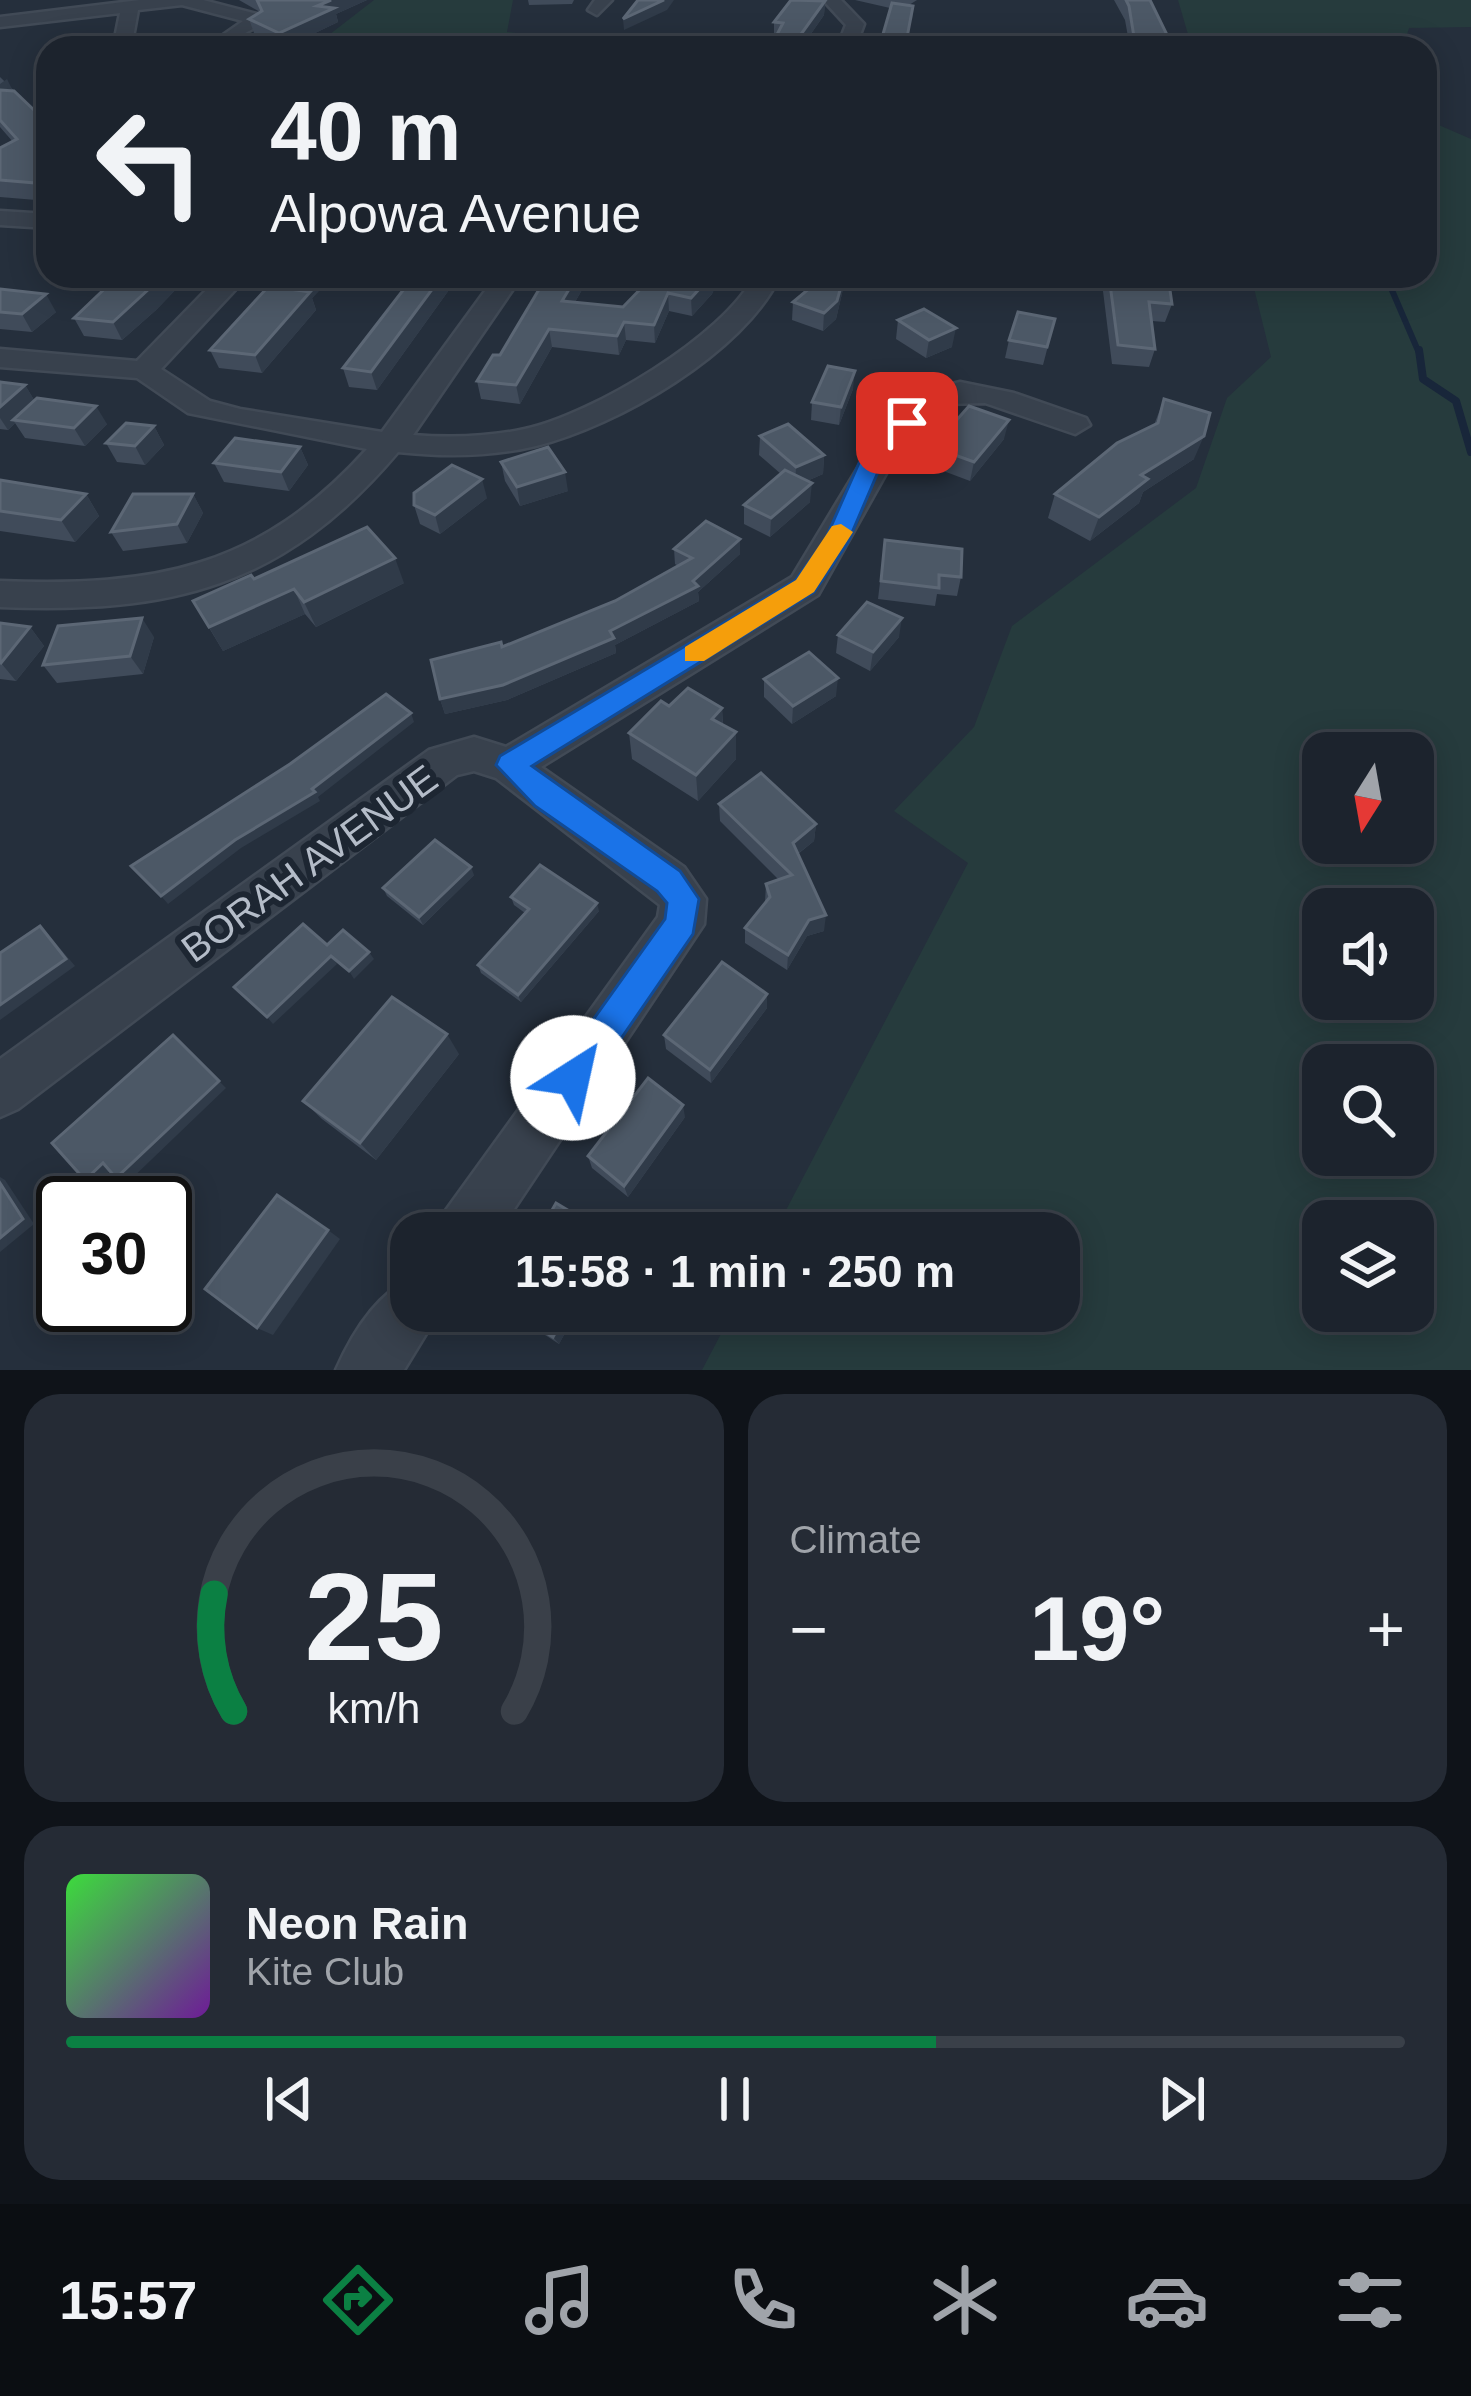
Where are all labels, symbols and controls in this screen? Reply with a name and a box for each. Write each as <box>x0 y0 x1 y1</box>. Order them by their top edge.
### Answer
icon: left <box>72 84 228 240</box>
text: 40 m <box>270 84 461 178</box>
text: Alpowa Avenue <box>270 183 641 243</box>
pin <box>856 372 958 474</box>
icon: arrive <box>874 390 940 456</box>
north arrow <box>1302 732 1434 864</box>
map controls <box>1302 732 1434 1332</box>
street label: BORAH AVENUE <box>173 756 445 970</box>
button: sound <box>1302 888 1434 1020</box>
position arrow <box>510 1015 636 1141</box>
button: search <box>1302 1044 1434 1176</box>
speed limit sign: 30 <box>36 1176 192 1332</box>
button: layers <box>1302 1200 1434 1332</box>
text: 15:58 · 1 min · 250 m <box>515 1246 955 1297</box>
text: Climate <box>790 1518 922 1561</box>
text: 25 <box>304 1547 443 1686</box>
text: 19° <box>1029 1579 1165 1679</box>
text: − <box>790 1592 828 1666</box>
text: + <box>1366 1592 1405 1666</box>
text: km/h <box>327 1684 420 1732</box>
text: Neon Rain <box>246 1898 469 1949</box>
text: Kite Club <box>246 1950 404 1993</box>
icon: previous <box>256 2066 322 2132</box>
icon: pause <box>702 2066 768 2132</box>
icon: next <box>1149 2066 1215 2132</box>
icon: directions <box>316 2258 400 2342</box>
icon: music <box>518 2258 602 2342</box>
icon: phone <box>721 2258 805 2342</box>
icon: climate <box>923 2258 1007 2342</box>
icon: car <box>1125 2258 1209 2342</box>
icon: filters <box>1328 2258 1412 2342</box>
text: 15:57 <box>59 2270 197 2330</box>

